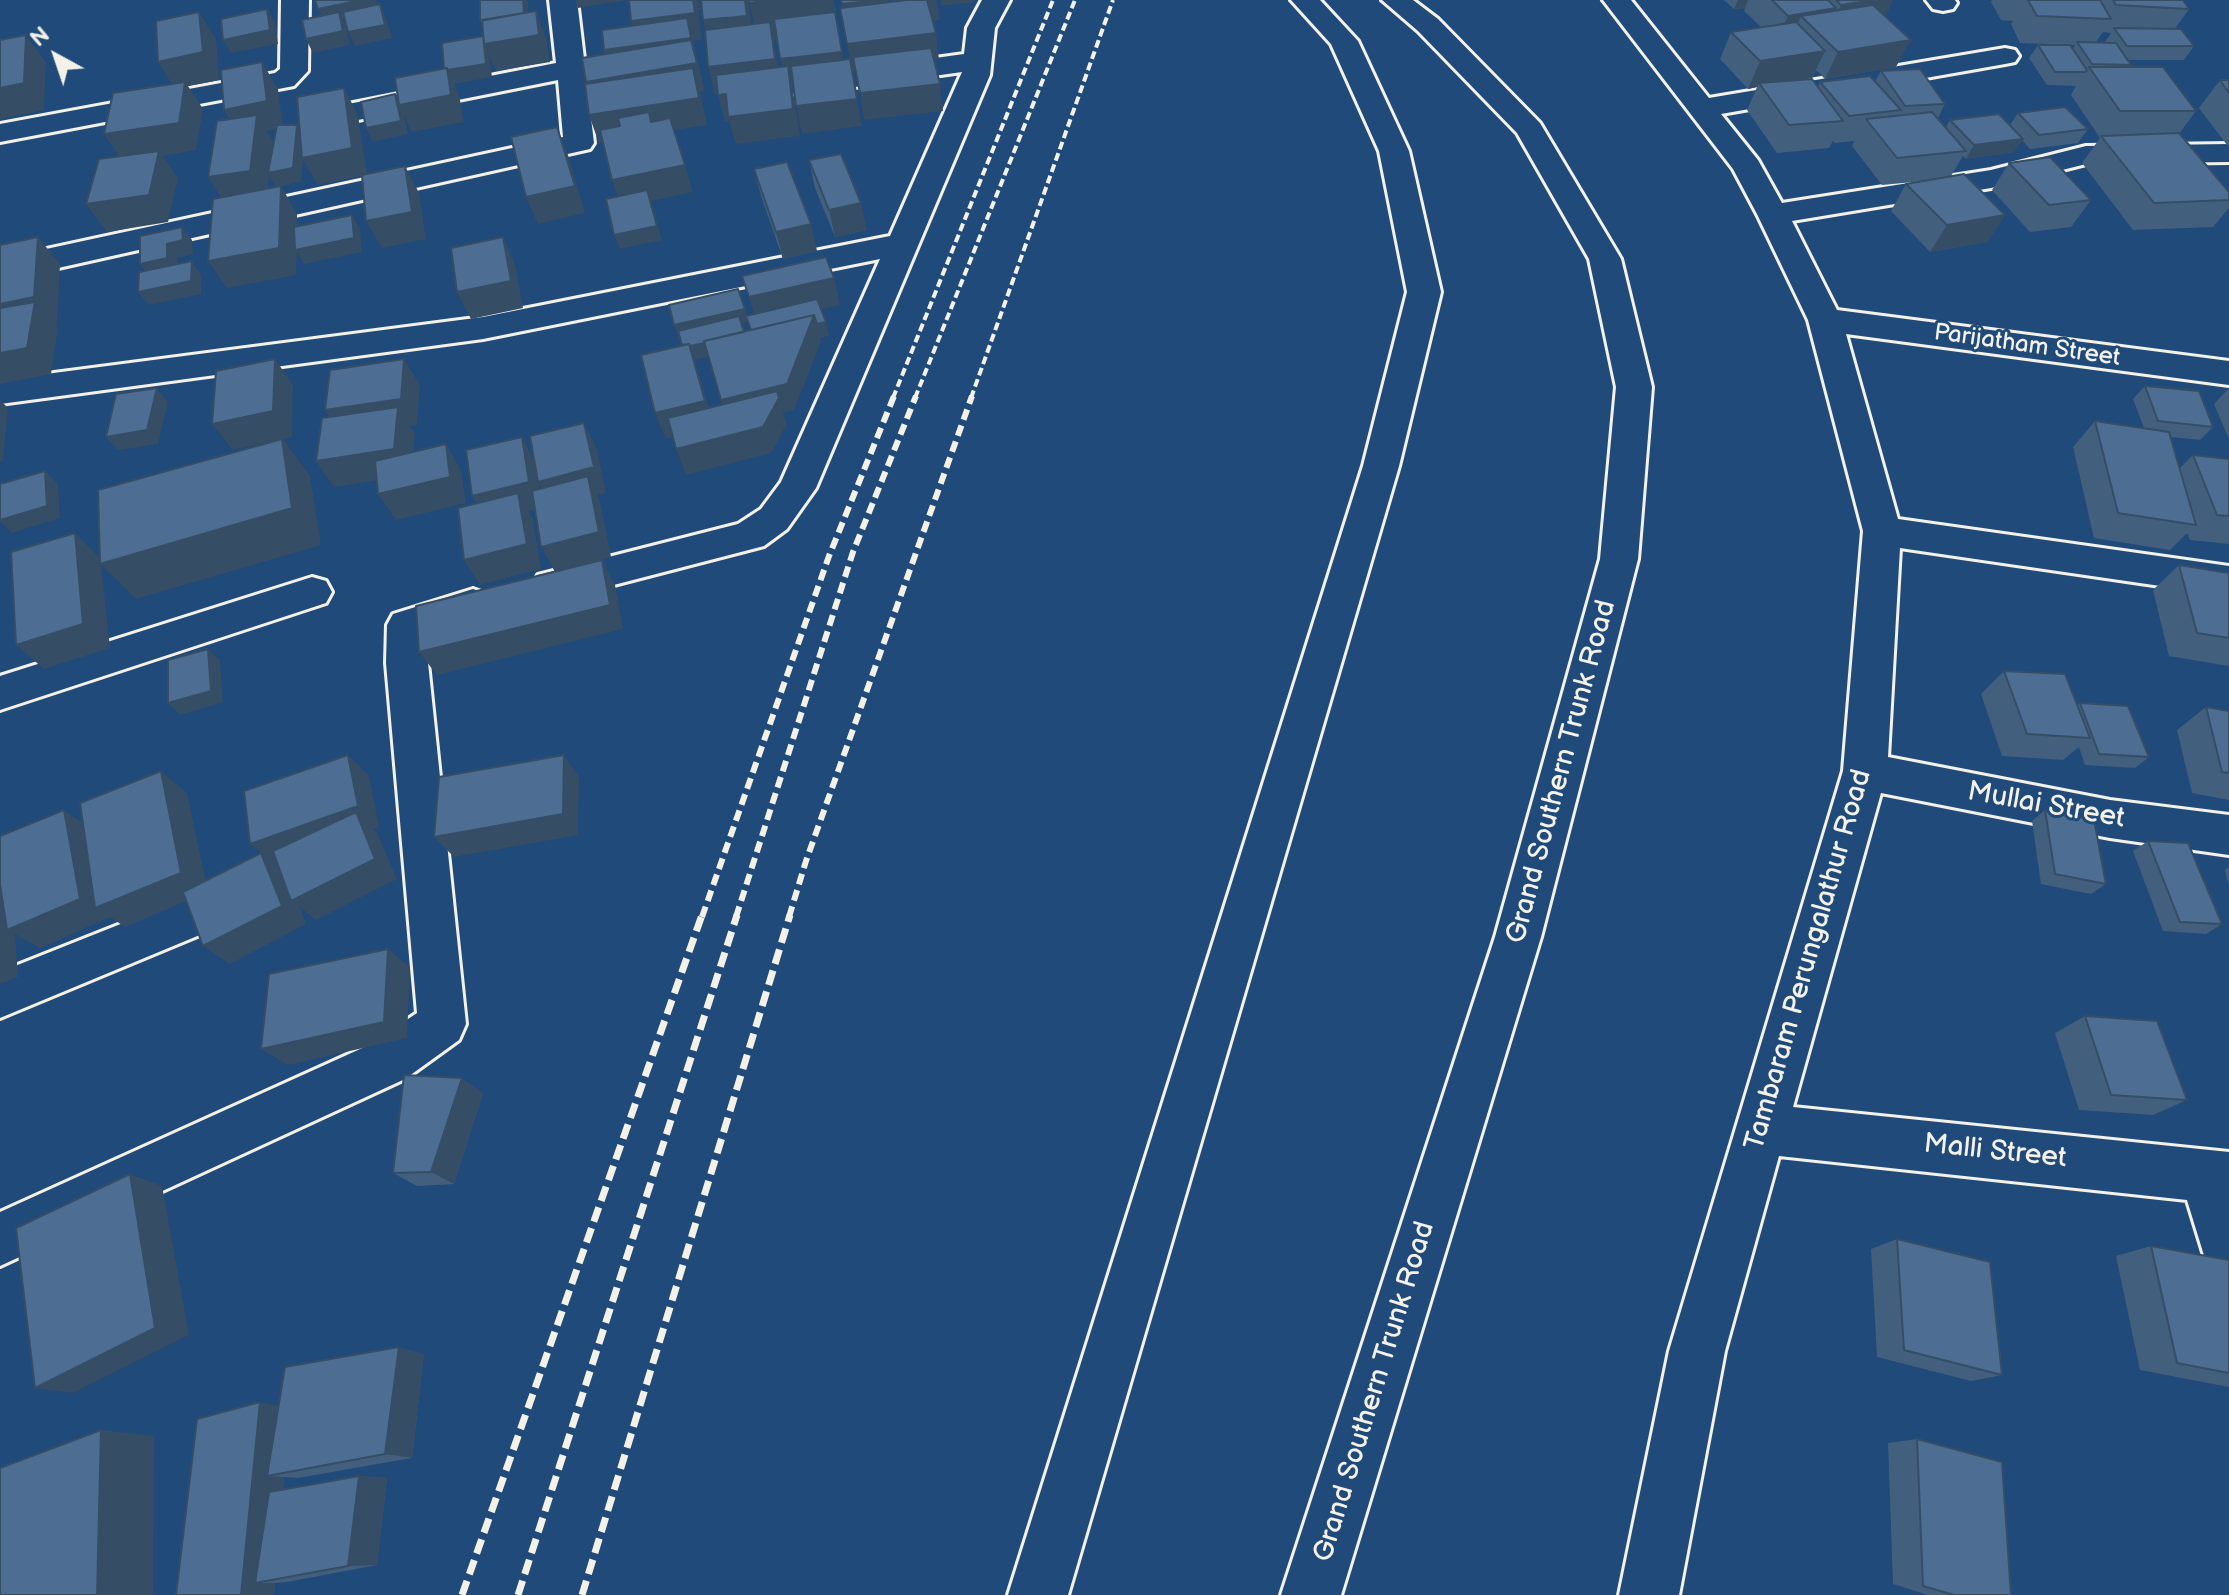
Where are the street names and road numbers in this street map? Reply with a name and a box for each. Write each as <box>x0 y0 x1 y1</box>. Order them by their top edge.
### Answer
street label: Parijatham Street <box>1932 319 2122 373</box>
street label: Grand Southern Trunk Road <box>1500 597 1624 947</box>
street label: Tambaram Perungalathur Road <box>1739 766 1879 1154</box>
street label: Mullai Street <box>1965 776 2127 836</box>
street label: Malli Street <box>1922 1128 2068 1176</box>
street label: Grand Southern Trunk Road <box>1307 1218 1443 1566</box>

